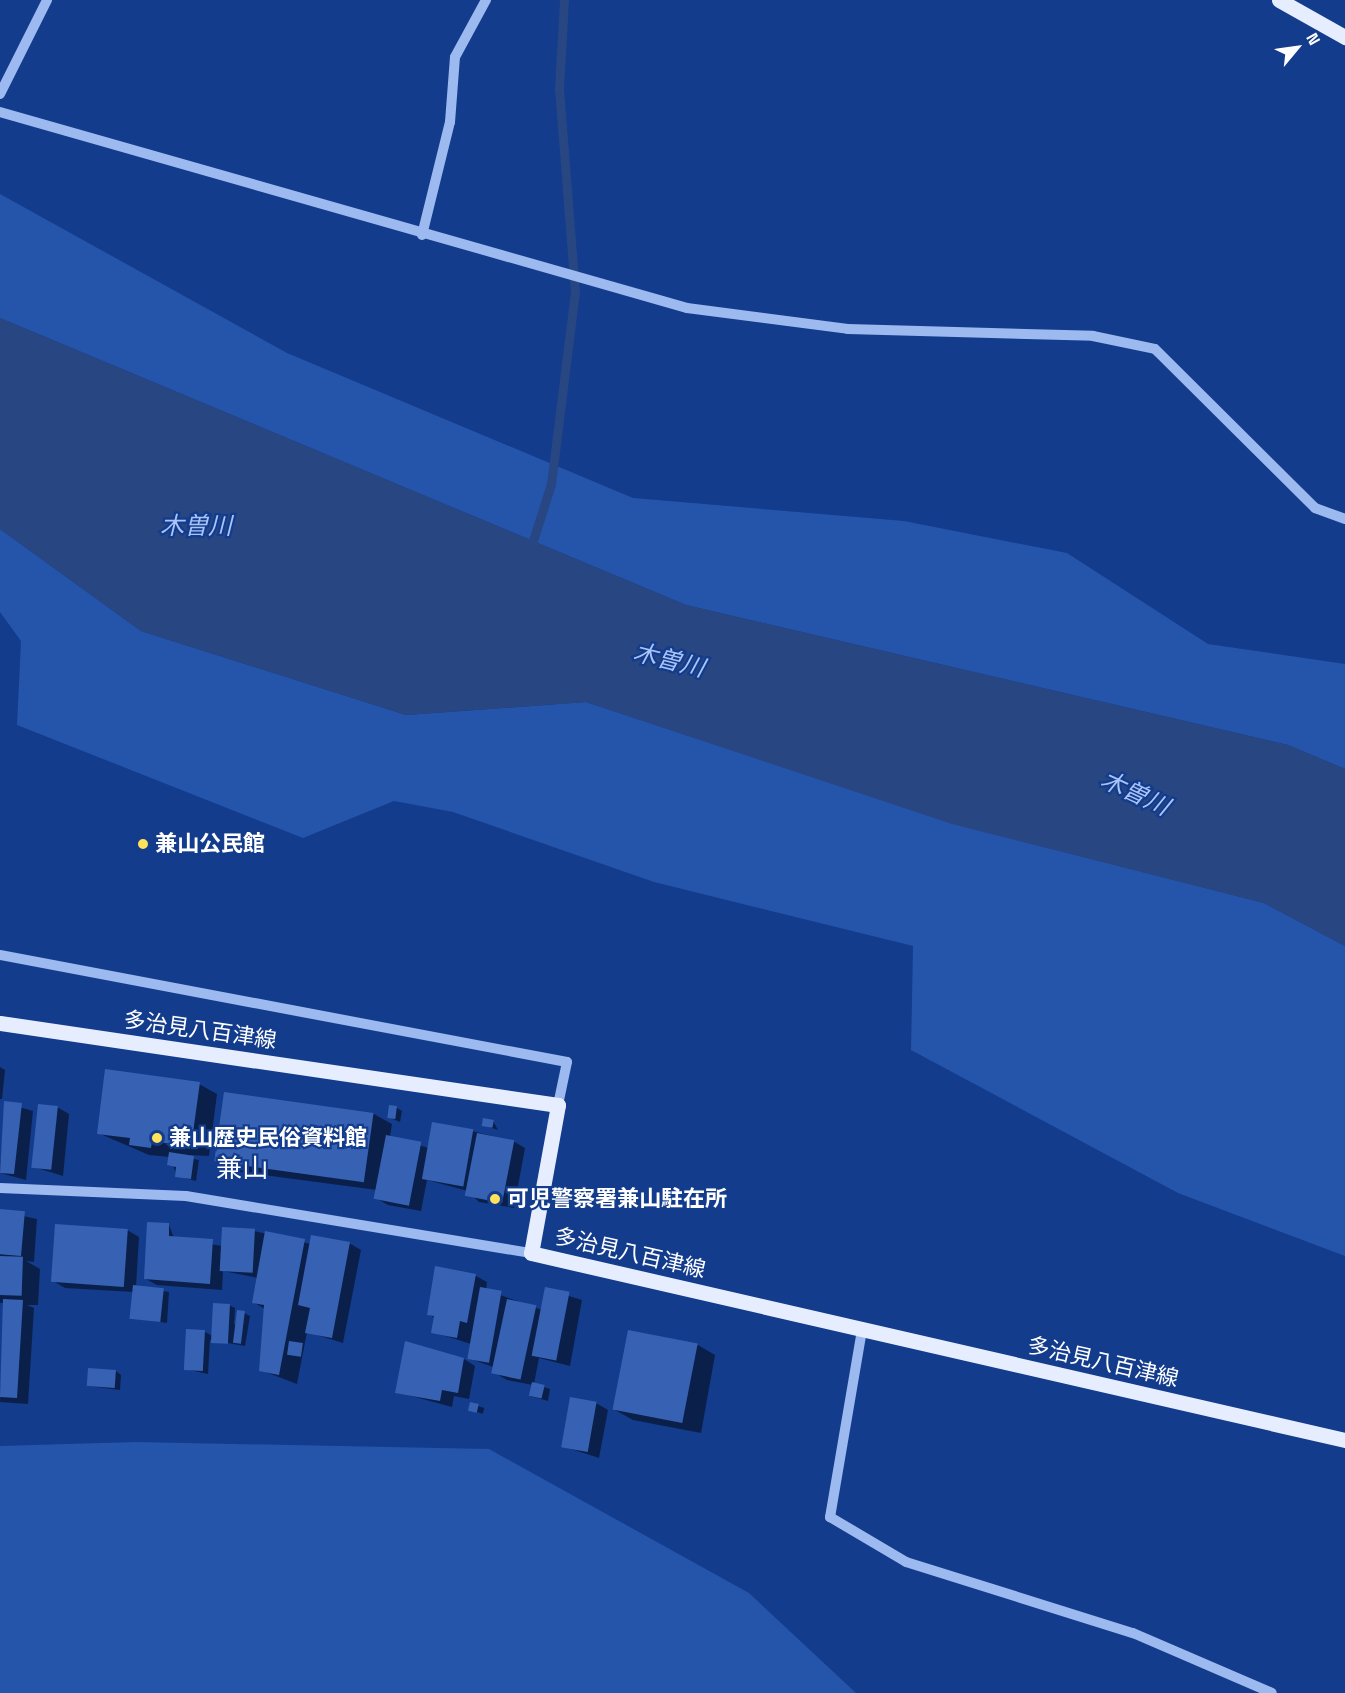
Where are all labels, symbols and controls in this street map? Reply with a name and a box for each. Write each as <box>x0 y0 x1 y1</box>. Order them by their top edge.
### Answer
north arrow <box>1267 18 1327 78</box>
text: N <box>1301 29 1325 49</box>
water label: 木曽川 <box>160 512 232 540</box>
water label: 木曽川 <box>631 637 707 683</box>
water label: 木曽川 <box>1096 765 1174 821</box>
place label: 兼山公民館 <box>155 831 265 857</box>
marker: 兼山公民館 <box>136 837 150 851</box>
street label: 多治見八百津線 <box>122 1006 278 1054</box>
place label: 兼山歴史民俗資料館 <box>169 1125 367 1151</box>
marker: 兼山歴史民俗資料館 <box>150 1131 164 1145</box>
district label: 兼山 <box>216 1153 268 1185</box>
place label: 可児警察署兼山駐在所 <box>507 1186 727 1212</box>
marker: 可児警察署兼山駐在所 <box>488 1192 502 1206</box>
street label: 多治見八百津線 <box>552 1223 708 1283</box>
street label: 多治見八百津線 <box>1025 1332 1181 1392</box>

